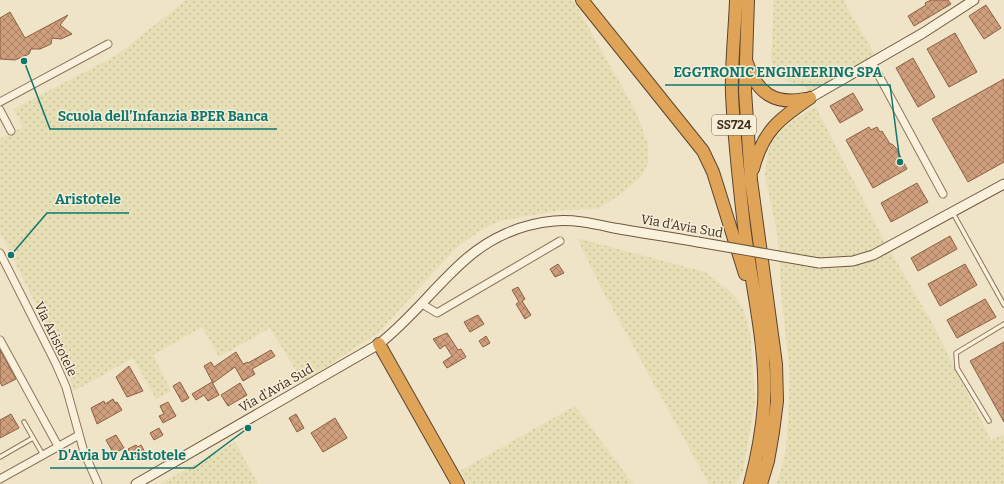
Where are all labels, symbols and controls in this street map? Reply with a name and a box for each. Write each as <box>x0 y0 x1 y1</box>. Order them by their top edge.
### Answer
callout: EGGTRONIC ENGINEERING SPA <box>665 59 890 85</box>
text: EGGTRONIC ENGINEERING SPA <box>673 64 883 81</box>
callout: Scuola dell’Infanzia BPER Banca <box>50 103 277 129</box>
text: Scuola dell’Infanzia BPER Banca <box>58 108 268 125</box>
road number: SS724 <box>712 115 756 135</box>
callout: Aristotele <box>47 187 129 213</box>
text: Aristotele <box>55 191 121 208</box>
street label: Via d'Avia Sud <box>640 211 725 241</box>
street label: Via Aristotele <box>32 299 80 379</box>
street label: Via d'Avia Sud <box>236 361 316 415</box>
callout: D'Avia bv Aristotele <box>50 442 194 468</box>
text: D'Avia bv Aristotele <box>58 447 186 464</box>

